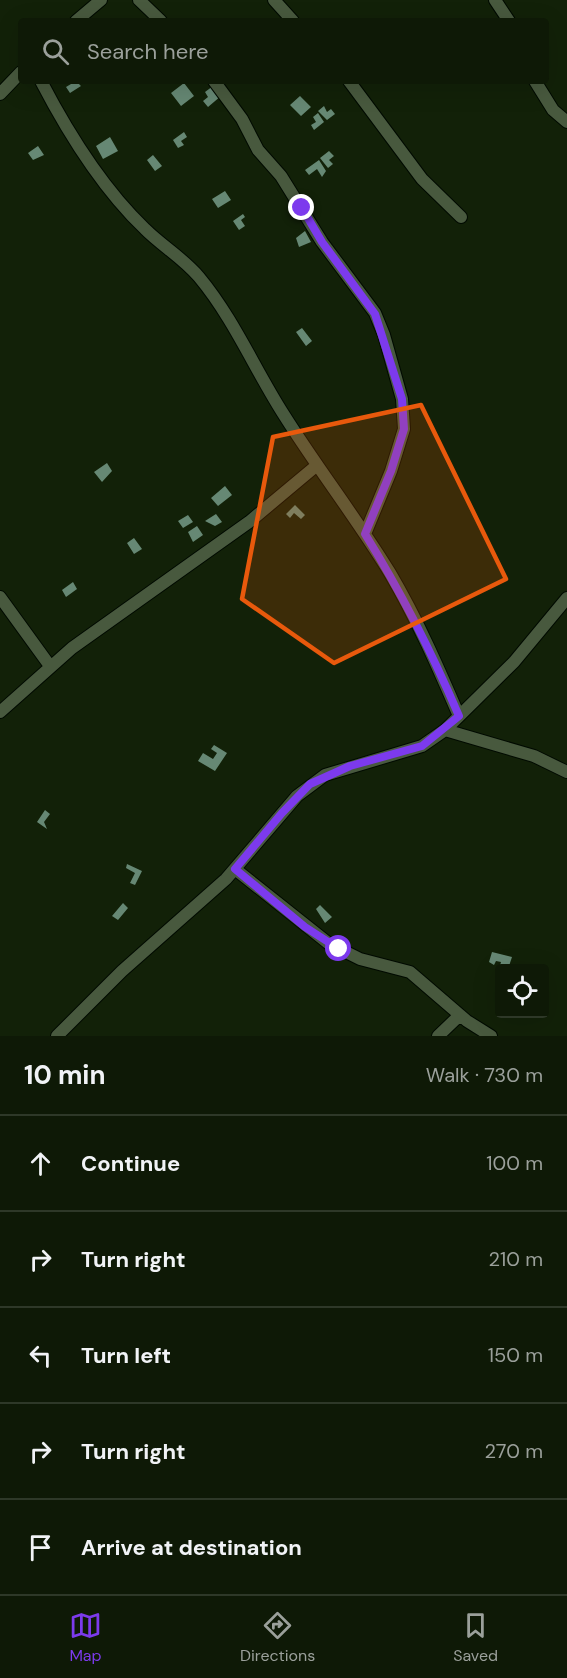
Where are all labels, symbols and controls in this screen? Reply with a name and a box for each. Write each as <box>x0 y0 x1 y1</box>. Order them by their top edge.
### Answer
search box <box>18 18 549 84</box>
icon: search <box>39 35 72 68</box>
text: Search here <box>87 37 208 66</box>
route end <box>288 194 314 220</box>
route start <box>325 935 351 961</box>
map controls <box>495 964 549 1018</box>
button: locate <box>495 964 549 1018</box>
text: 10 min <box>24 1058 106 1092</box>
text: Walk · 730 m <box>426 1062 543 1088</box>
icon: ahead <box>24 1147 57 1180</box>
text: Continue <box>81 1149 180 1178</box>
text: 100 m <box>486 1150 543 1176</box>
icon: right <box>24 1243 57 1276</box>
text: Turn right <box>81 1245 186 1274</box>
text: 210 m <box>488 1246 543 1272</box>
icon: left <box>24 1339 57 1372</box>
text: Turn left <box>81 1341 171 1370</box>
text: 150 m <box>488 1342 543 1368</box>
icon: right <box>24 1435 57 1468</box>
text: Turn right <box>81 1437 186 1466</box>
text: 270 m <box>485 1438 543 1464</box>
icon: arrive <box>24 1531 57 1564</box>
text: Arrive at destination <box>81 1533 302 1562</box>
tab: Map <box>69 1609 102 1666</box>
tab: Directions <box>240 1609 315 1666</box>
tab: Saved <box>453 1609 498 1666</box>

